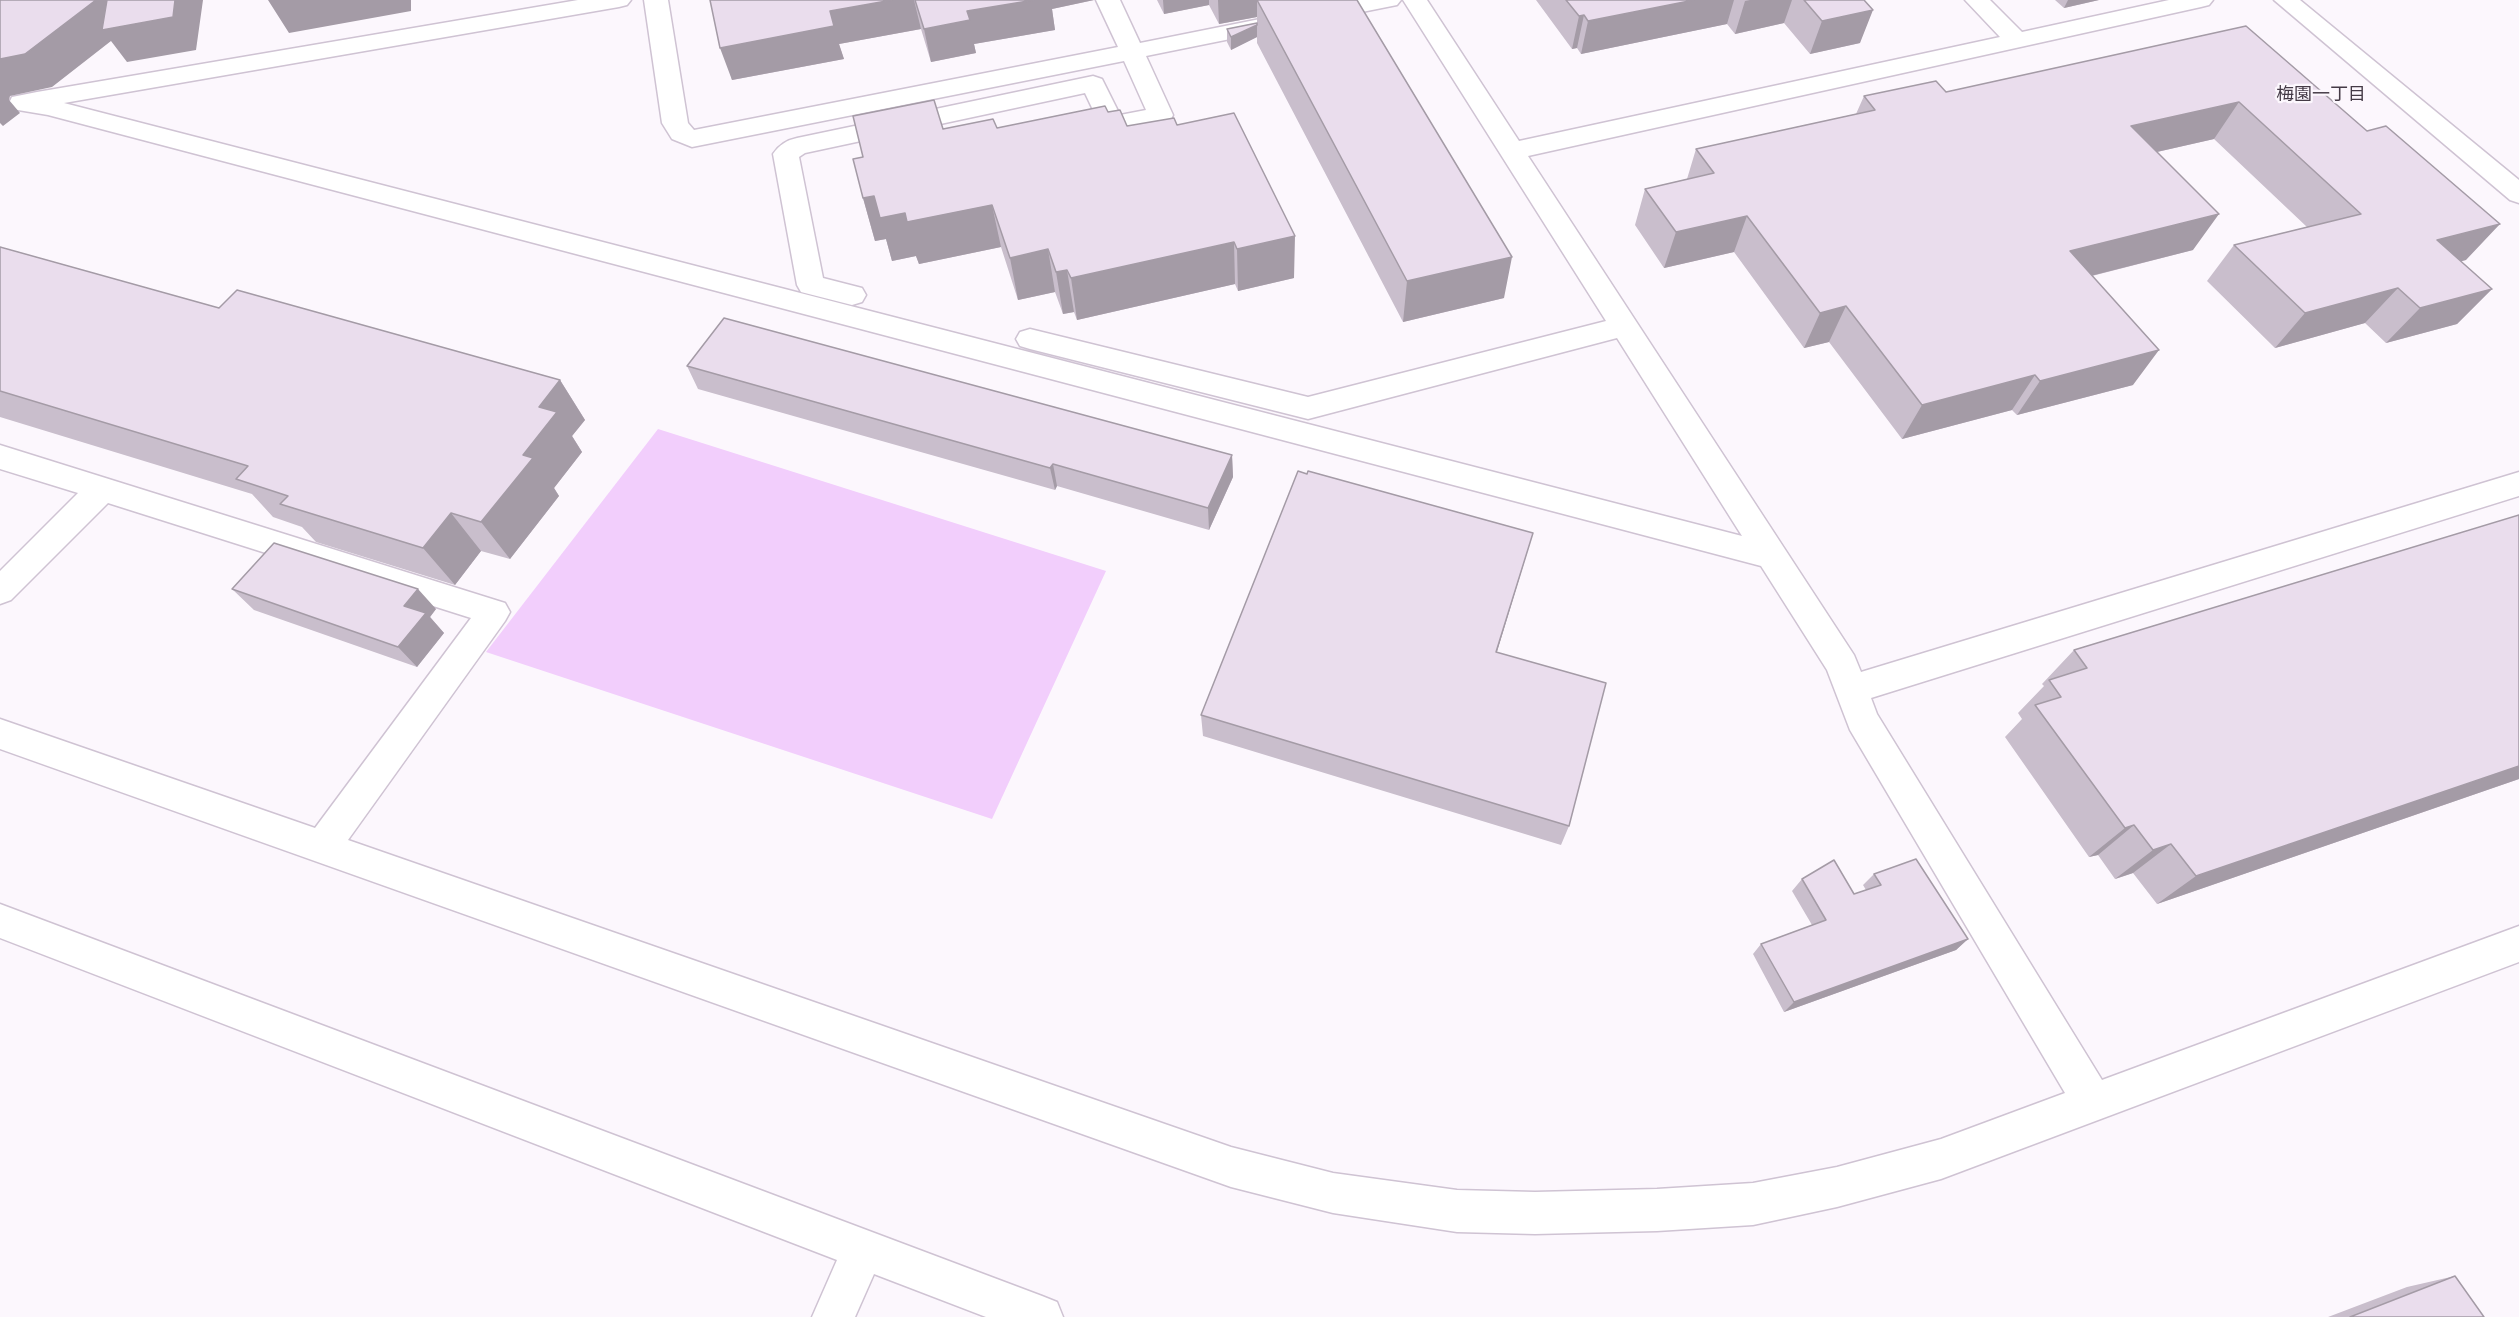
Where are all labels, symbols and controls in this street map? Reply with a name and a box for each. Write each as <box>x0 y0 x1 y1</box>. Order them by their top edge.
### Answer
district label: 梅園一丁目 <box>2276 83 2366 105</box>

